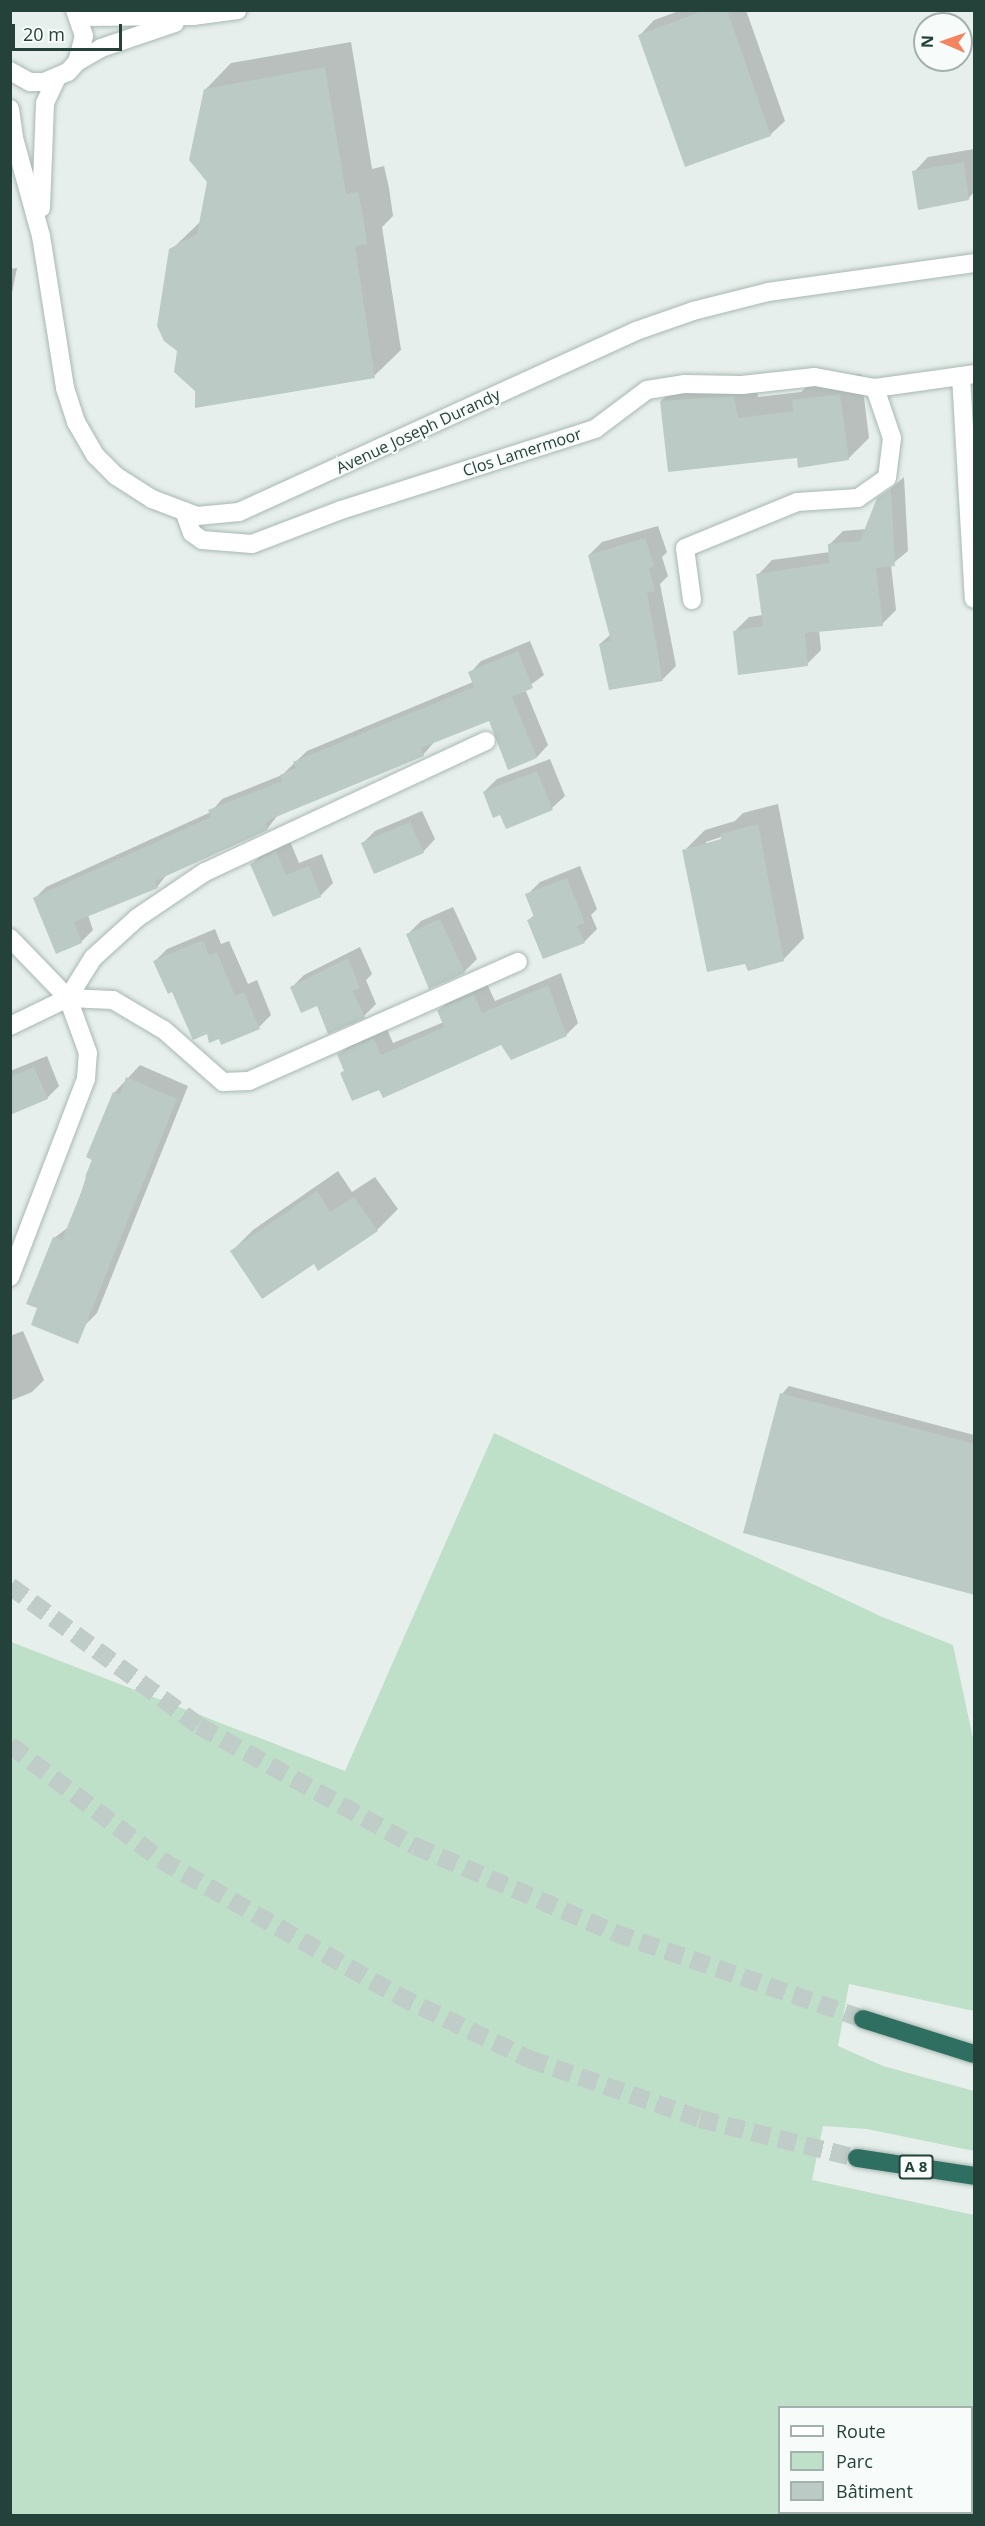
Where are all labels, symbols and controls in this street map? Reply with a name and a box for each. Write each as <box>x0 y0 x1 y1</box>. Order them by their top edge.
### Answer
scale bar <box>15 12 124 50</box>
north arrow <box>913 12 973 72</box>
text: 20 m <box>23 22 65 46</box>
text: N <box>916 35 938 48</box>
street label: Avenue Joseph Durandy <box>333 385 503 477</box>
street label: Clos Lamermoor <box>460 424 584 480</box>
road number: A 8 <box>898 2155 934 2179</box>
legend <box>778 2406 973 2514</box>
text: Route <box>836 2419 886 2443</box>
text: Parc <box>836 2449 873 2473</box>
text: Bâtiment <box>836 2479 913 2503</box>

